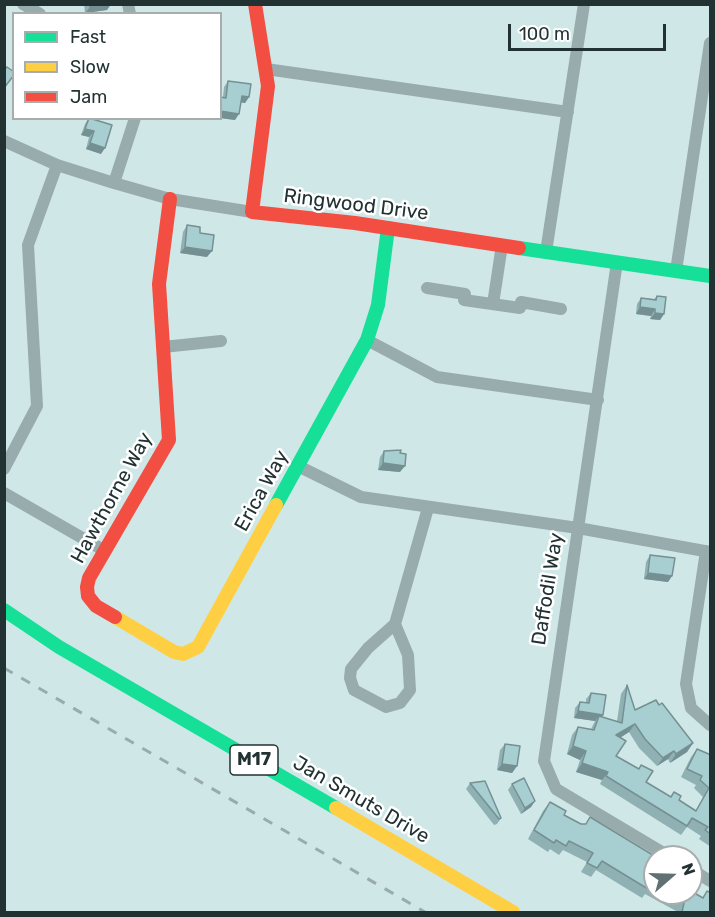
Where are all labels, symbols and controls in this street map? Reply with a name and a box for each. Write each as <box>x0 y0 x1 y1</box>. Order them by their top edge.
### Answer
legend <box>12 12 222 120</box>
scale bar <box>511 12 668 50</box>
text: 100 m <box>519 23 570 45</box>
text: Fast <box>70 26 106 48</box>
text: Slow <box>70 56 110 78</box>
text: Jam <box>70 86 107 108</box>
street label: Ringwood Drive <box>282 184 430 226</box>
street label: Hawthorne Way <box>66 428 158 568</box>
street label: Erica Way <box>230 446 294 536</box>
street label: Daffodil Way <box>527 531 569 647</box>
road number: M17 <box>230 745 278 775</box>
street label: Jan Smuts Drive <box>288 751 434 849</box>
north arrow <box>643 845 703 905</box>
text: N <box>678 861 699 878</box>

